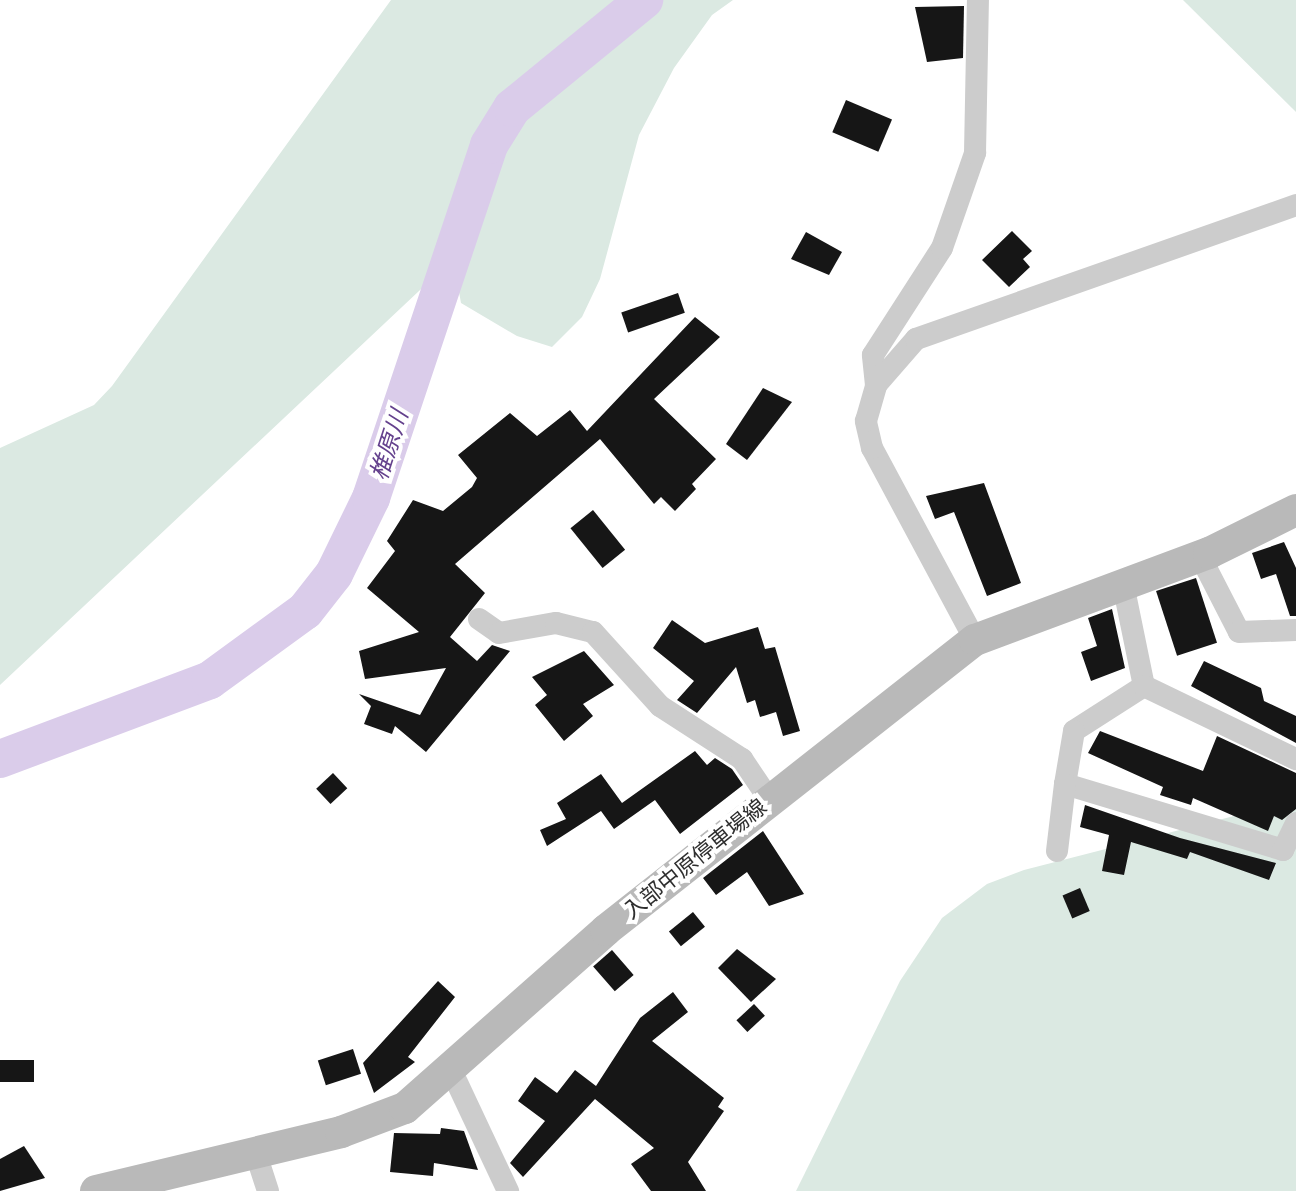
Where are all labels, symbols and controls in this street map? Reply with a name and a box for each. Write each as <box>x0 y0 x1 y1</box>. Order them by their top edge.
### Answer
water label: 椎原川 <box>364 406 414 484</box>
street label: 入部中原停車場線 <box>618 793 772 925</box>

